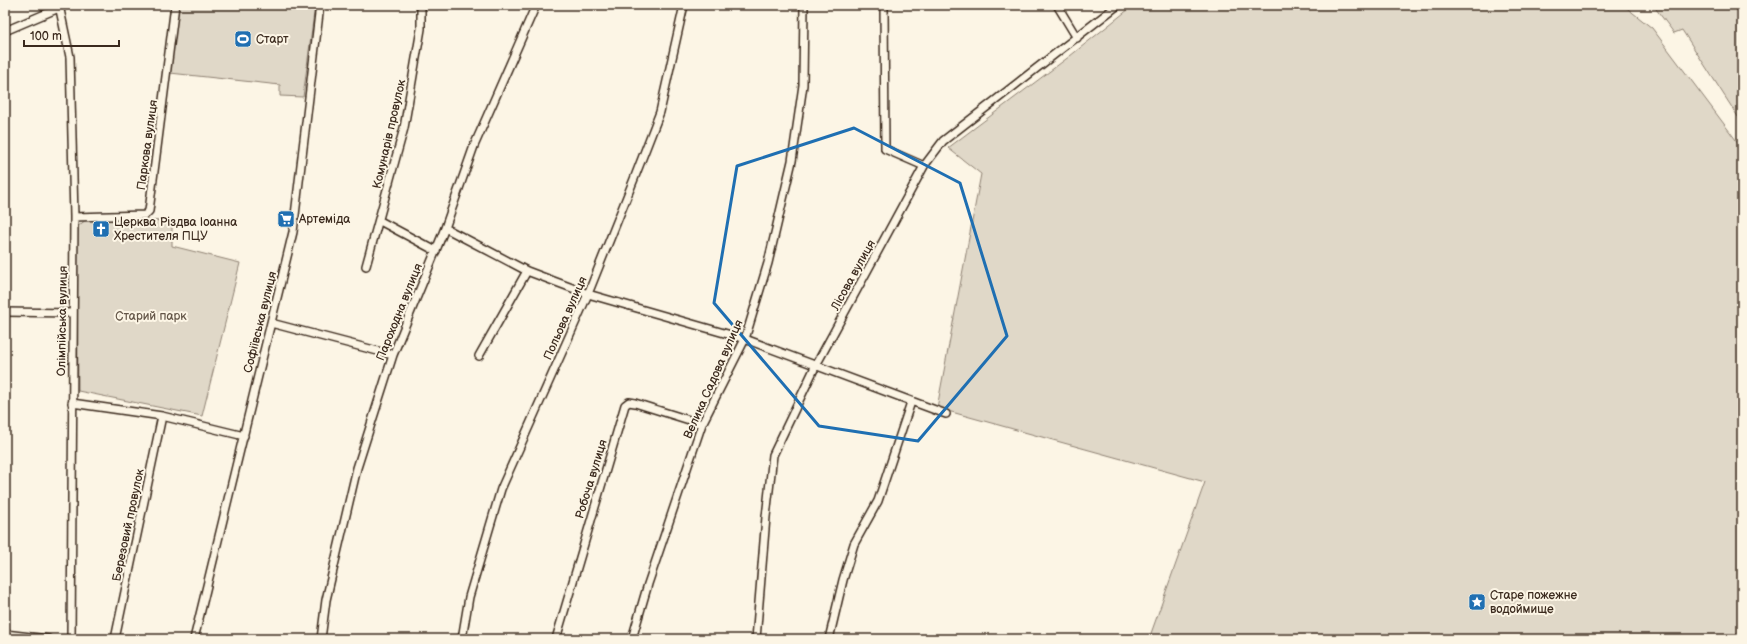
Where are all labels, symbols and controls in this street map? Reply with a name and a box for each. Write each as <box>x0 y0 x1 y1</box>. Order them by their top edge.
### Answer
scale bar <box>24 22 119 48</box>
text: 100 m <box>30 29 62 44</box>
sports icon: Старт <box>233 29 253 49</box>
place label: Старт <box>256 32 289 47</box>
street label: Комунарів провулок <box>370 77 410 190</box>
street label: Паркова вулиця <box>134 99 161 191</box>
supermarket icon: Артеміда <box>276 209 296 229</box>
place label: Артеміда <box>298 212 350 227</box>
place label: Церква Різдва Іоанна Хрестителя ПЦУ <box>114 215 237 244</box>
church icon: Церква Різдва Іоанна Хрестителя ПЦУ <box>91 219 111 239</box>
street label: Лісова вулиця <box>827 237 879 314</box>
street label: Пароходна вулиця <box>373 261 426 363</box>
street label: Олімпійська вулиця <box>54 265 71 376</box>
street label: Софіївська вулиця <box>241 270 280 374</box>
street label: Польова вулиця <box>540 274 591 362</box>
park label: Старий парк <box>115 309 187 324</box>
street label: Велика Садова вулиця <box>680 317 747 441</box>
street label: Робоча вулиця <box>572 437 611 521</box>
street label: Березовий провулок <box>109 467 148 583</box>
place label: Старе пожежне водоймище <box>1490 588 1577 617</box>
place icon: Старе пожежне водоймище <box>1467 592 1487 612</box>

